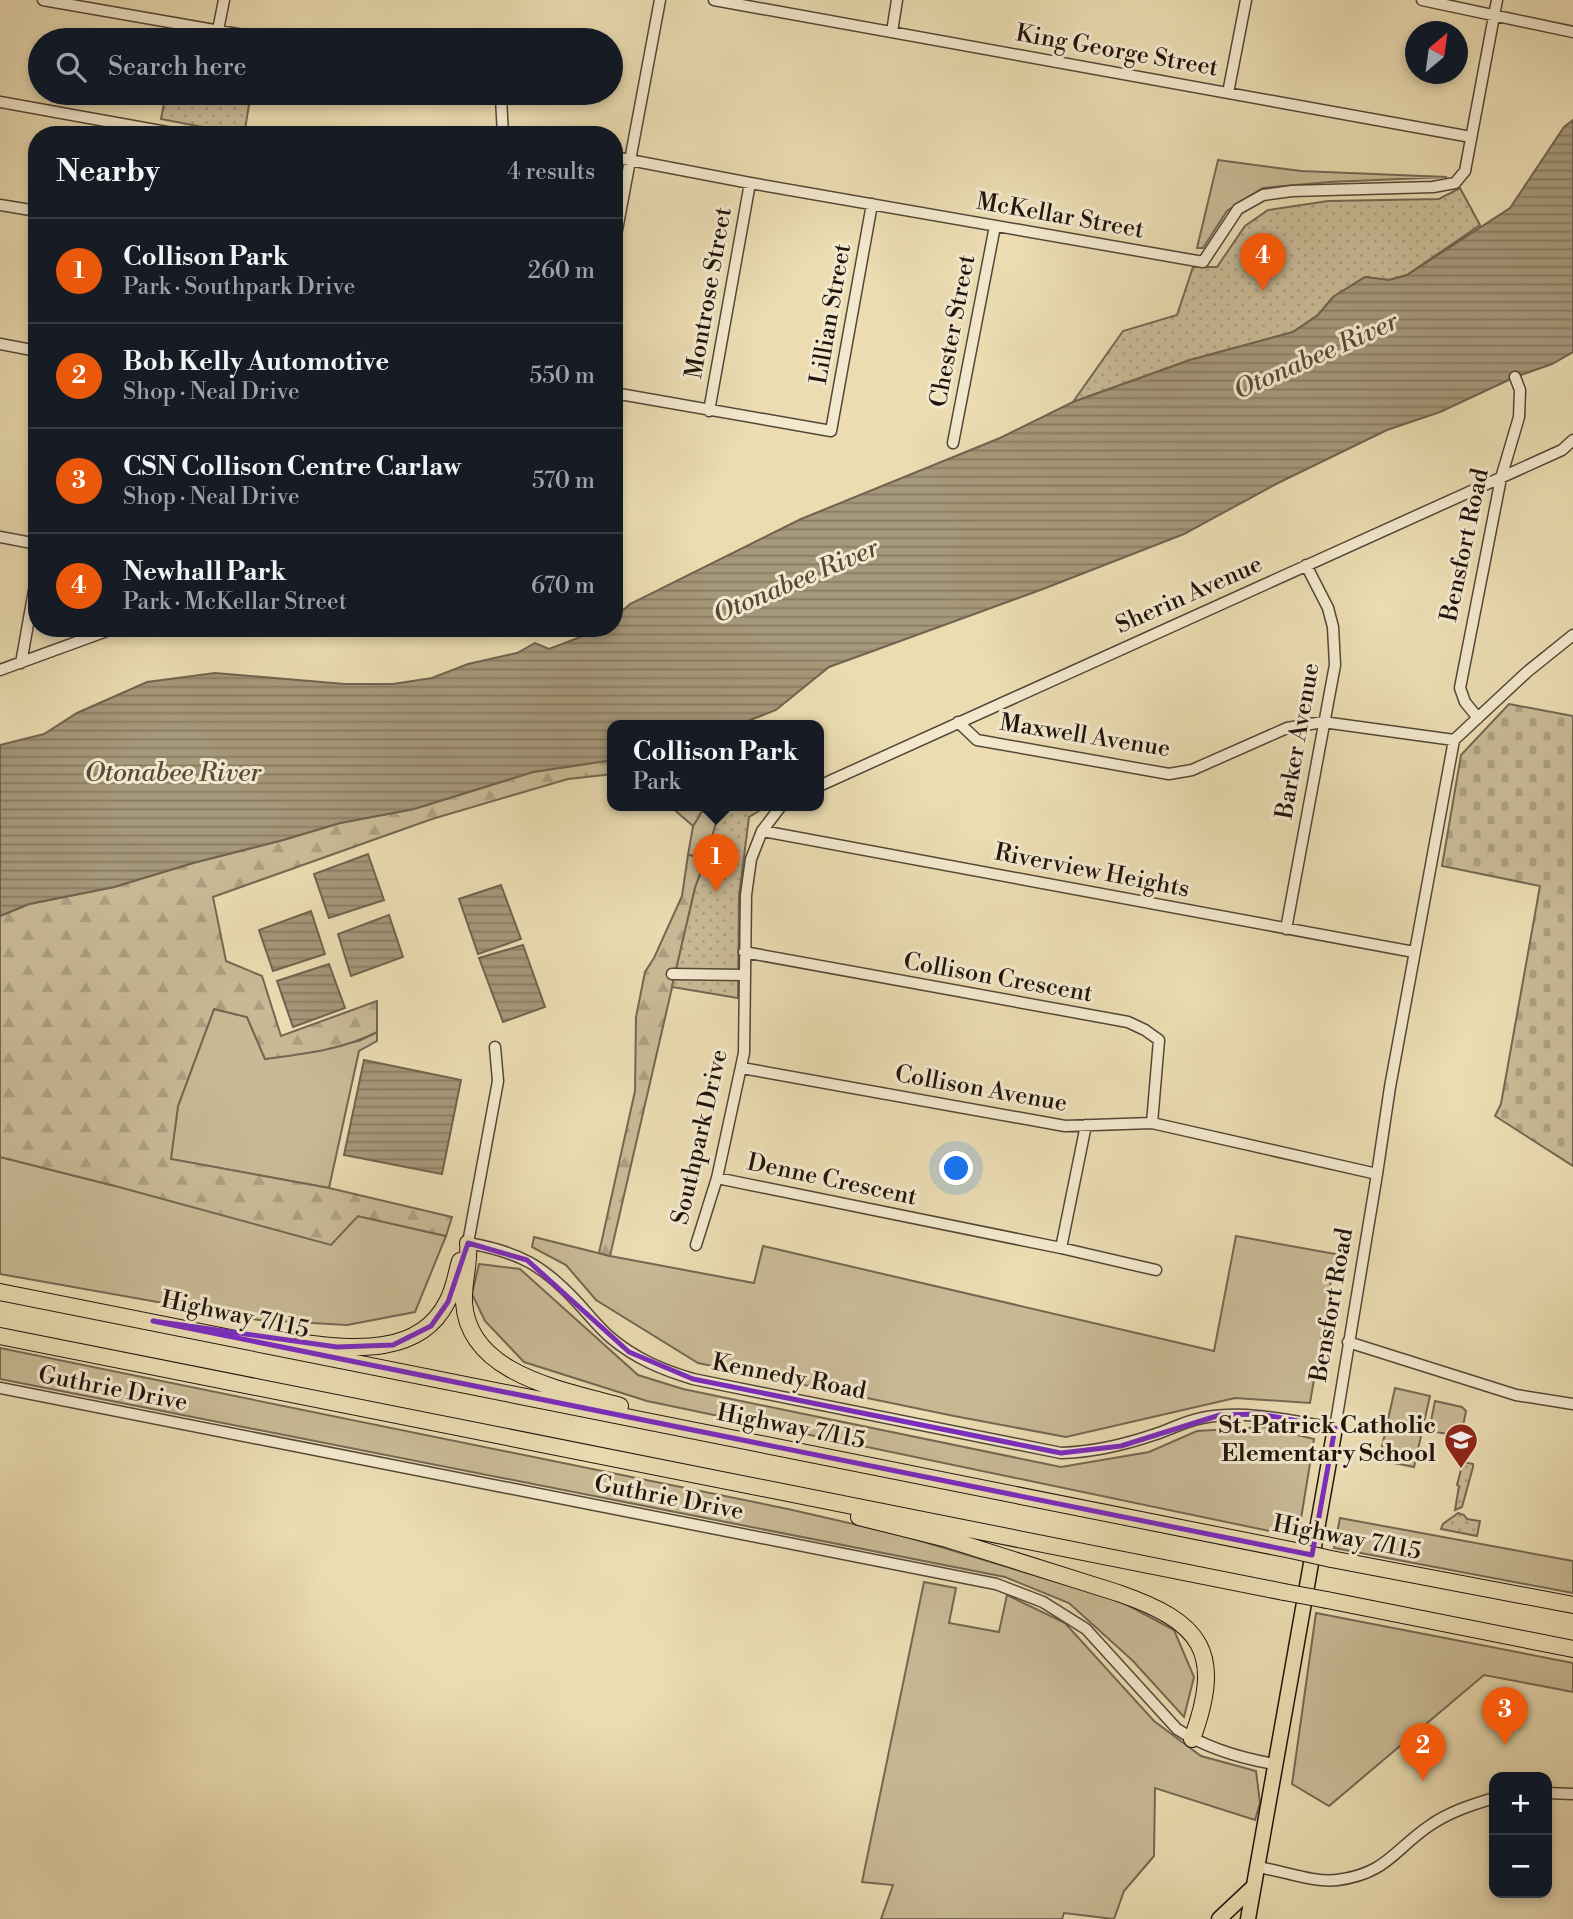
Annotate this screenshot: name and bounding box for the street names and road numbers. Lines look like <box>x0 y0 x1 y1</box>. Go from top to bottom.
street label: King George Street <box>1013 18 1221 84</box>
street label: McKellar Street <box>974 186 1147 246</box>
street label: Montrose Street <box>679 204 739 381</box>
street label: Lillian Street <box>804 241 858 387</box>
street label: Chester Street <box>924 252 983 410</box>
street label: Bensfort Road <box>1434 465 1496 625</box>
street label: Sherin Avenue <box>1111 549 1267 641</box>
street label: Barker Avenue <box>1269 661 1326 822</box>
street label: Maxwell Avenue <box>998 708 1172 764</box>
street label: Riverview Heights <box>992 837 1192 905</box>
street label: Collison Crescent <box>901 947 1095 1010</box>
street label: Southpark Drive <box>665 1047 735 1227</box>
street label: Collison Avenue <box>892 1059 1070 1119</box>
street label: Denne Crescent <box>744 1147 920 1213</box>
street label: Bensfort Road <box>1304 1225 1360 1385</box>
street label: Highway 7/115 <box>158 1285 312 1345</box>
street label: Kennedy Road <box>709 1347 869 1407</box>
street label: Guthrie Drive <box>36 1360 190 1418</box>
street label: Highway 7/115 <box>714 1398 868 1456</box>
street label: Guthrie Drive <box>592 1469 746 1527</box>
street label: Highway 7/115 <box>1270 1509 1424 1567</box>

